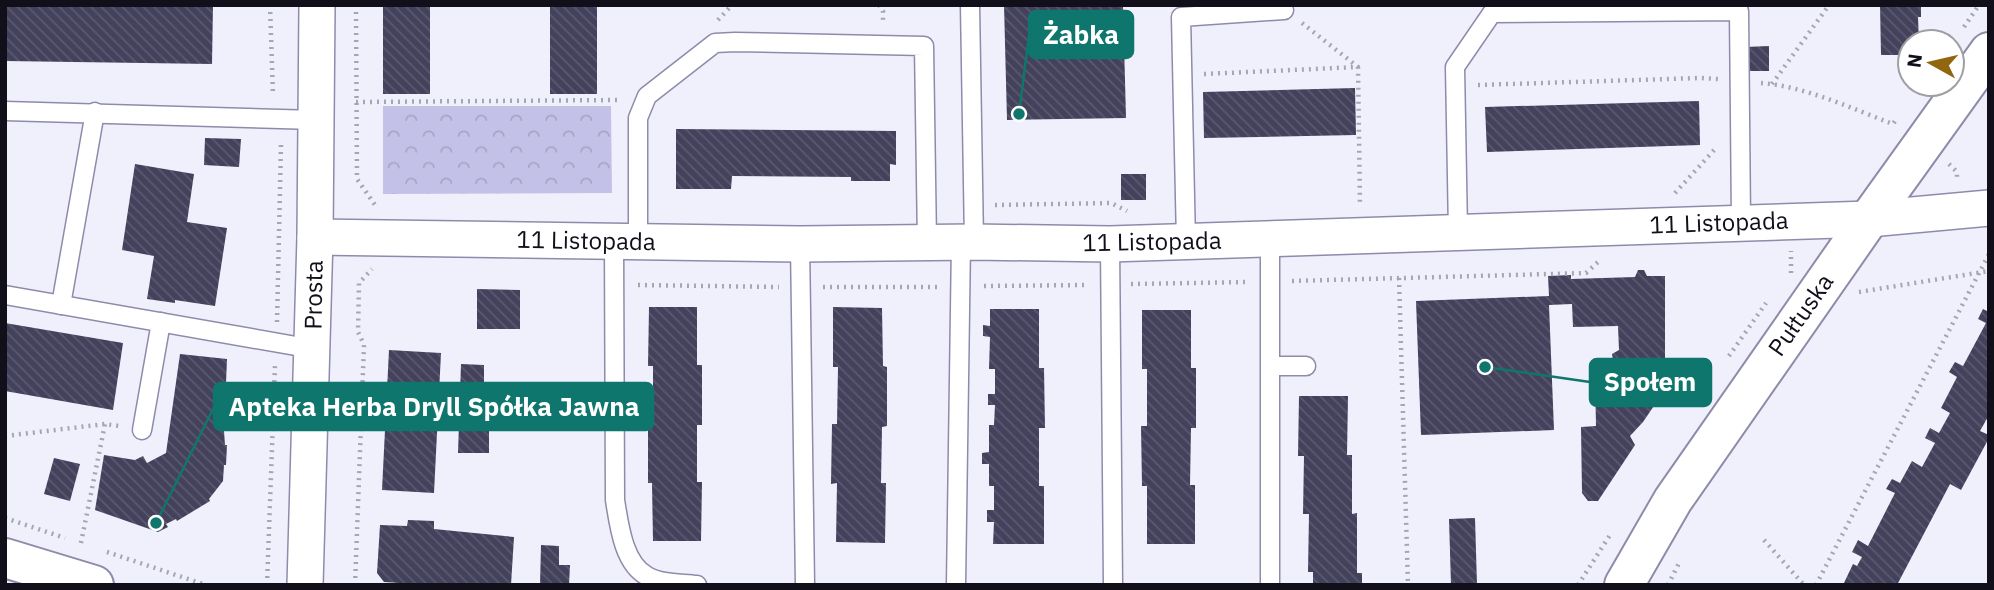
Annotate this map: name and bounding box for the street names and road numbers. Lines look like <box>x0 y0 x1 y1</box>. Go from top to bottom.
street label: 11 Listopada <box>1649 204 1789 240</box>
street label: 11 Listopada <box>516 223 656 257</box>
street label: 11 Listopada <box>1082 224 1222 258</box>
street label: Prosta <box>296 260 330 330</box>
street label: Pułtuska <box>1760 267 1840 362</box>

